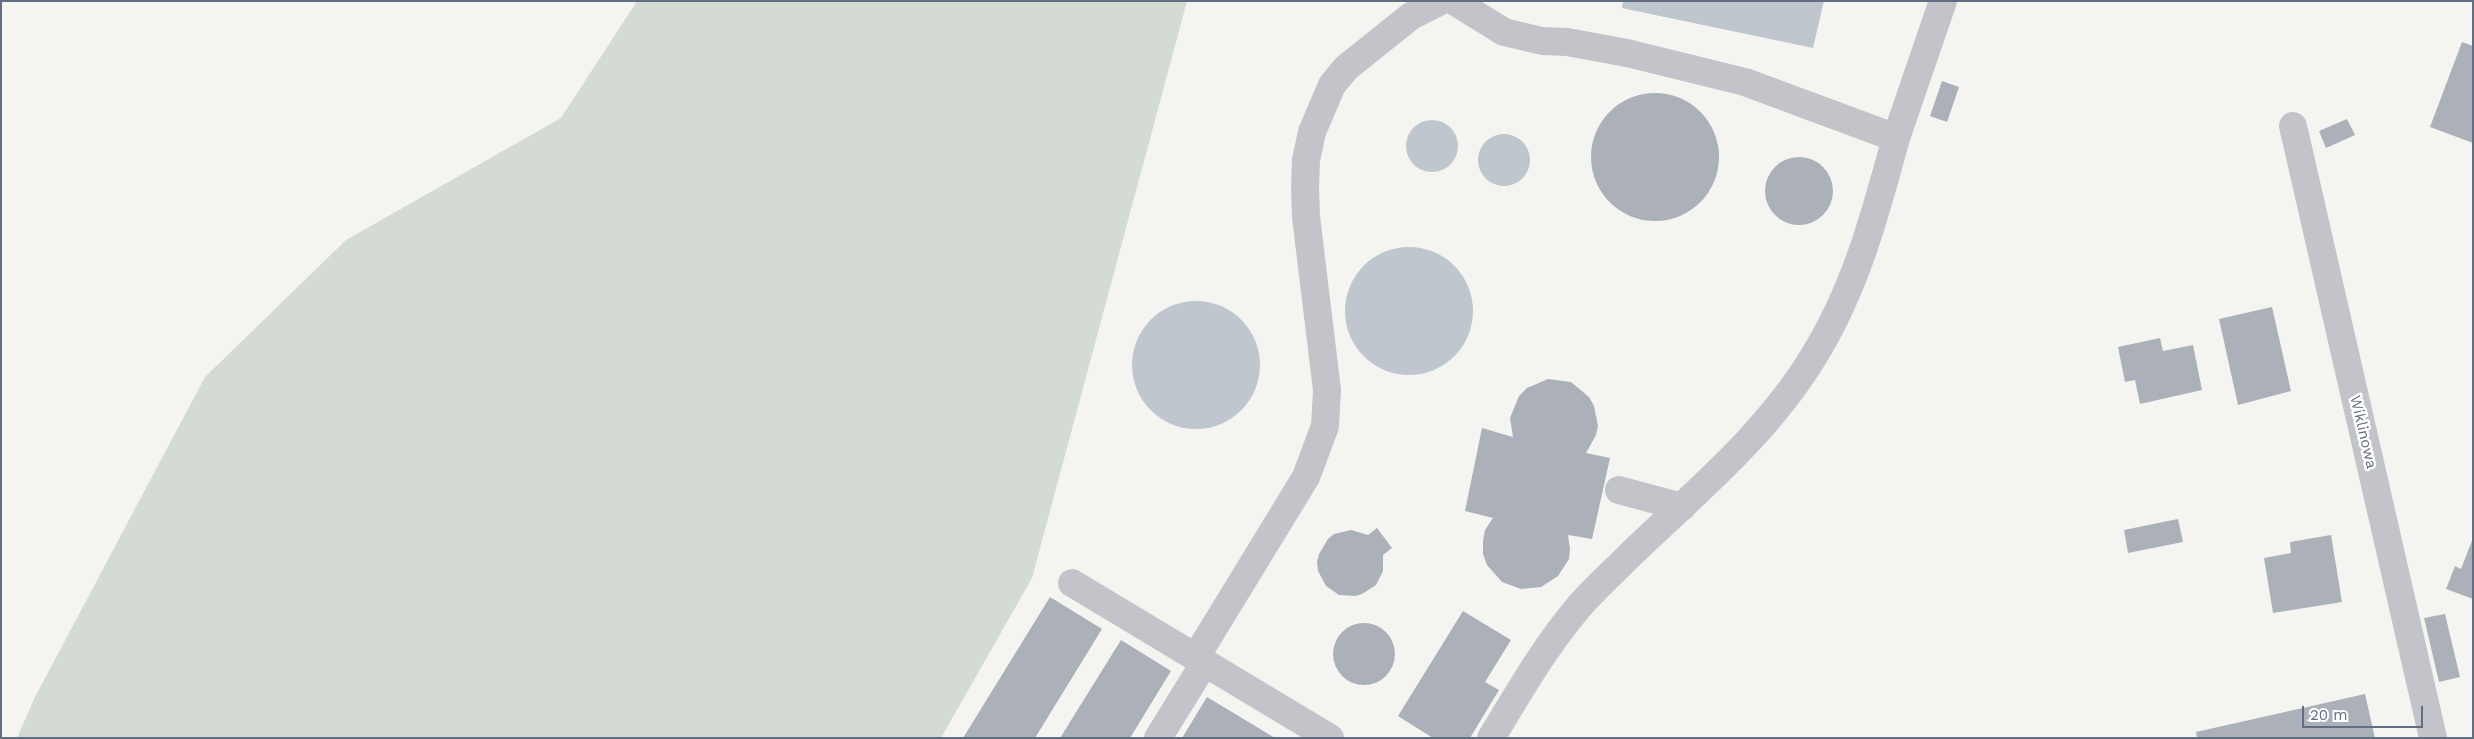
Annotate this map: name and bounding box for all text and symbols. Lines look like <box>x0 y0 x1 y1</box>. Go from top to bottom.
street label: Wiklinowa <box>2346 394 2380 470</box>
scale bar <box>2304 696 2425 728</box>
text: 20 m <box>2310 706 2348 724</box>

